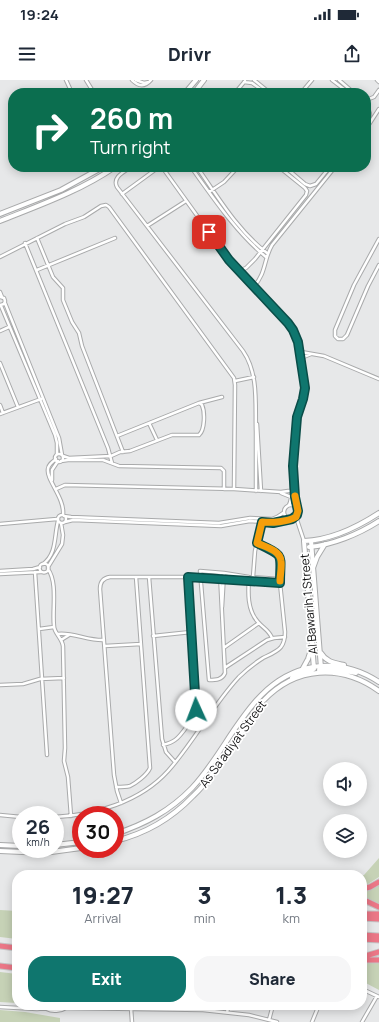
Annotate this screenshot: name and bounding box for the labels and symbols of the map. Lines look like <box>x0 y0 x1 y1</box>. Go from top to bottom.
pin <box>192 215 226 249</box>
street label: Al Bawarih 1 Street <box>296 553 321 655</box>
position arrow <box>175 689 217 731</box>
street label: As Sa'adiyat Street <box>195 696 270 791</box>
speed limit sign: 30 <box>72 806 124 858</box>

